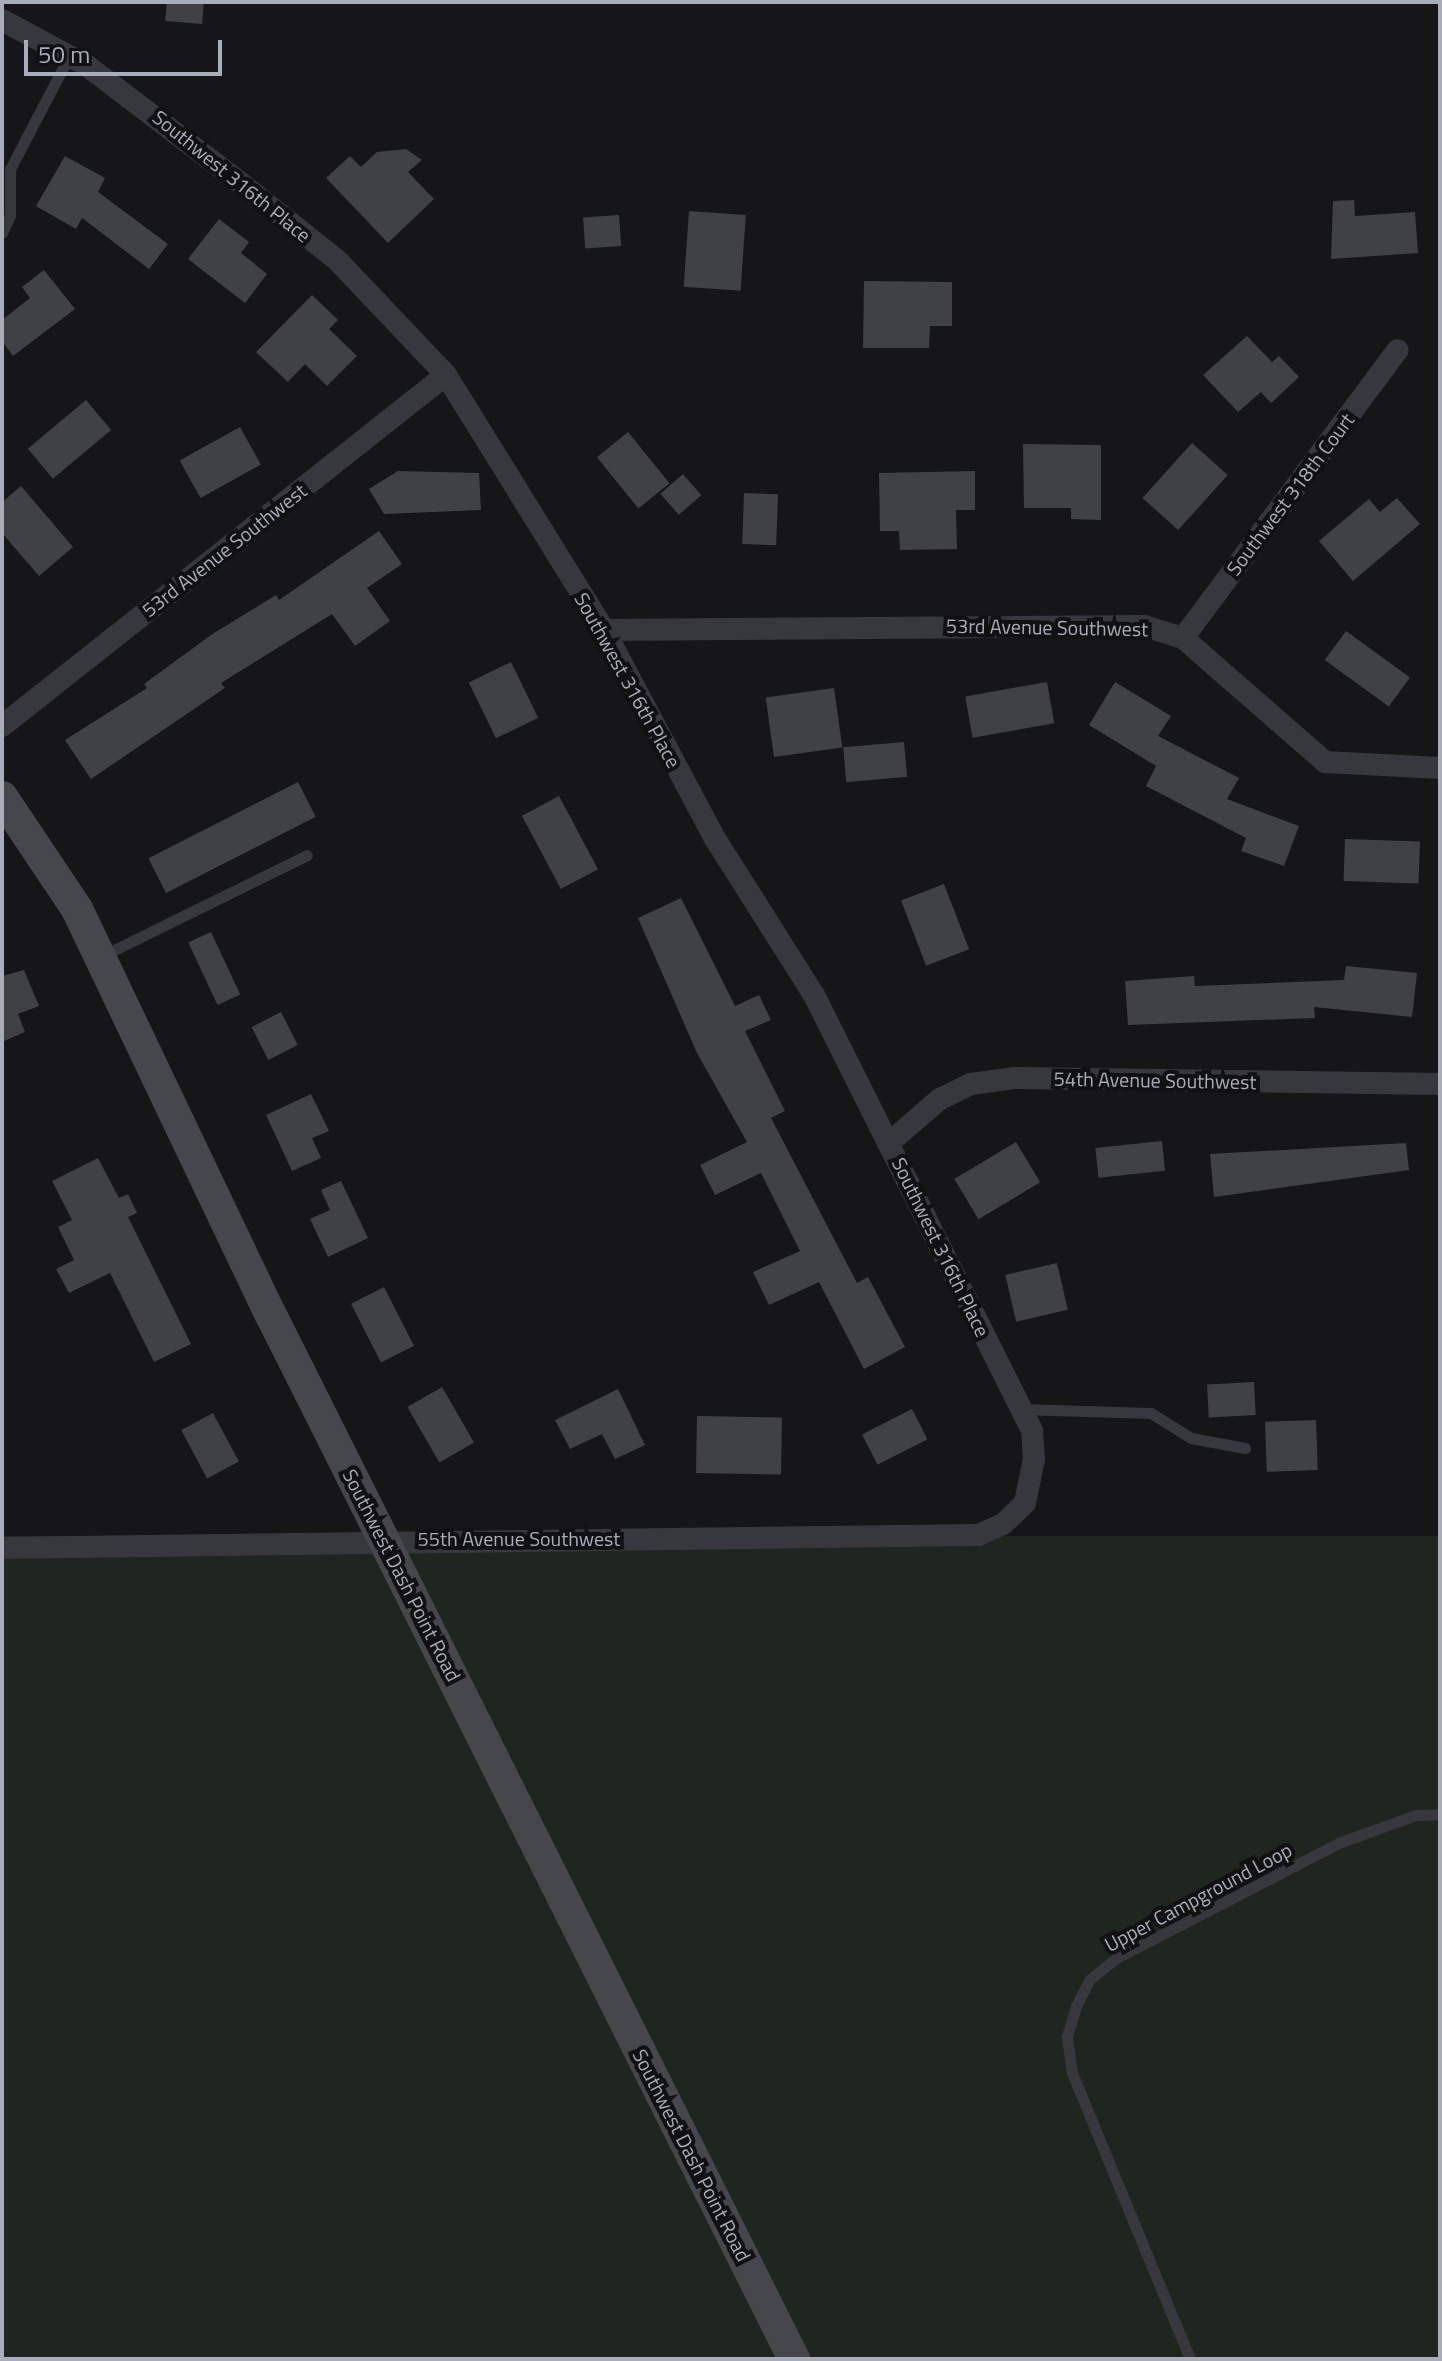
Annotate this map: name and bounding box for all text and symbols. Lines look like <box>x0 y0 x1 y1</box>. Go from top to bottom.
scale bar <box>28 24 226 74</box>
text: 50 m <box>38 36 90 72</box>
street label: Southwest 316th Place <box>148 105 316 247</box>
street label: Southwest 318th Court <box>1221 408 1359 580</box>
street label: 53rd Avenue Southwest <box>137 478 311 622</box>
street label: Southwest 316th Place <box>570 588 686 772</box>
street label: 53rd Avenue Southwest <box>946 613 1148 641</box>
street label: 54th Avenue Southwest <box>1053 1066 1257 1094</box>
street label: Southwest 316th Place <box>887 1153 995 1341</box>
street label: Southwest Dash Point Road <box>338 1465 466 1685</box>
street label: 55th Avenue Southwest <box>418 1526 620 1550</box>
street label: Upper Campground Loop <box>1100 1837 1296 1957</box>
street label: Southwest Dash Point Road <box>628 2045 756 2265</box>

